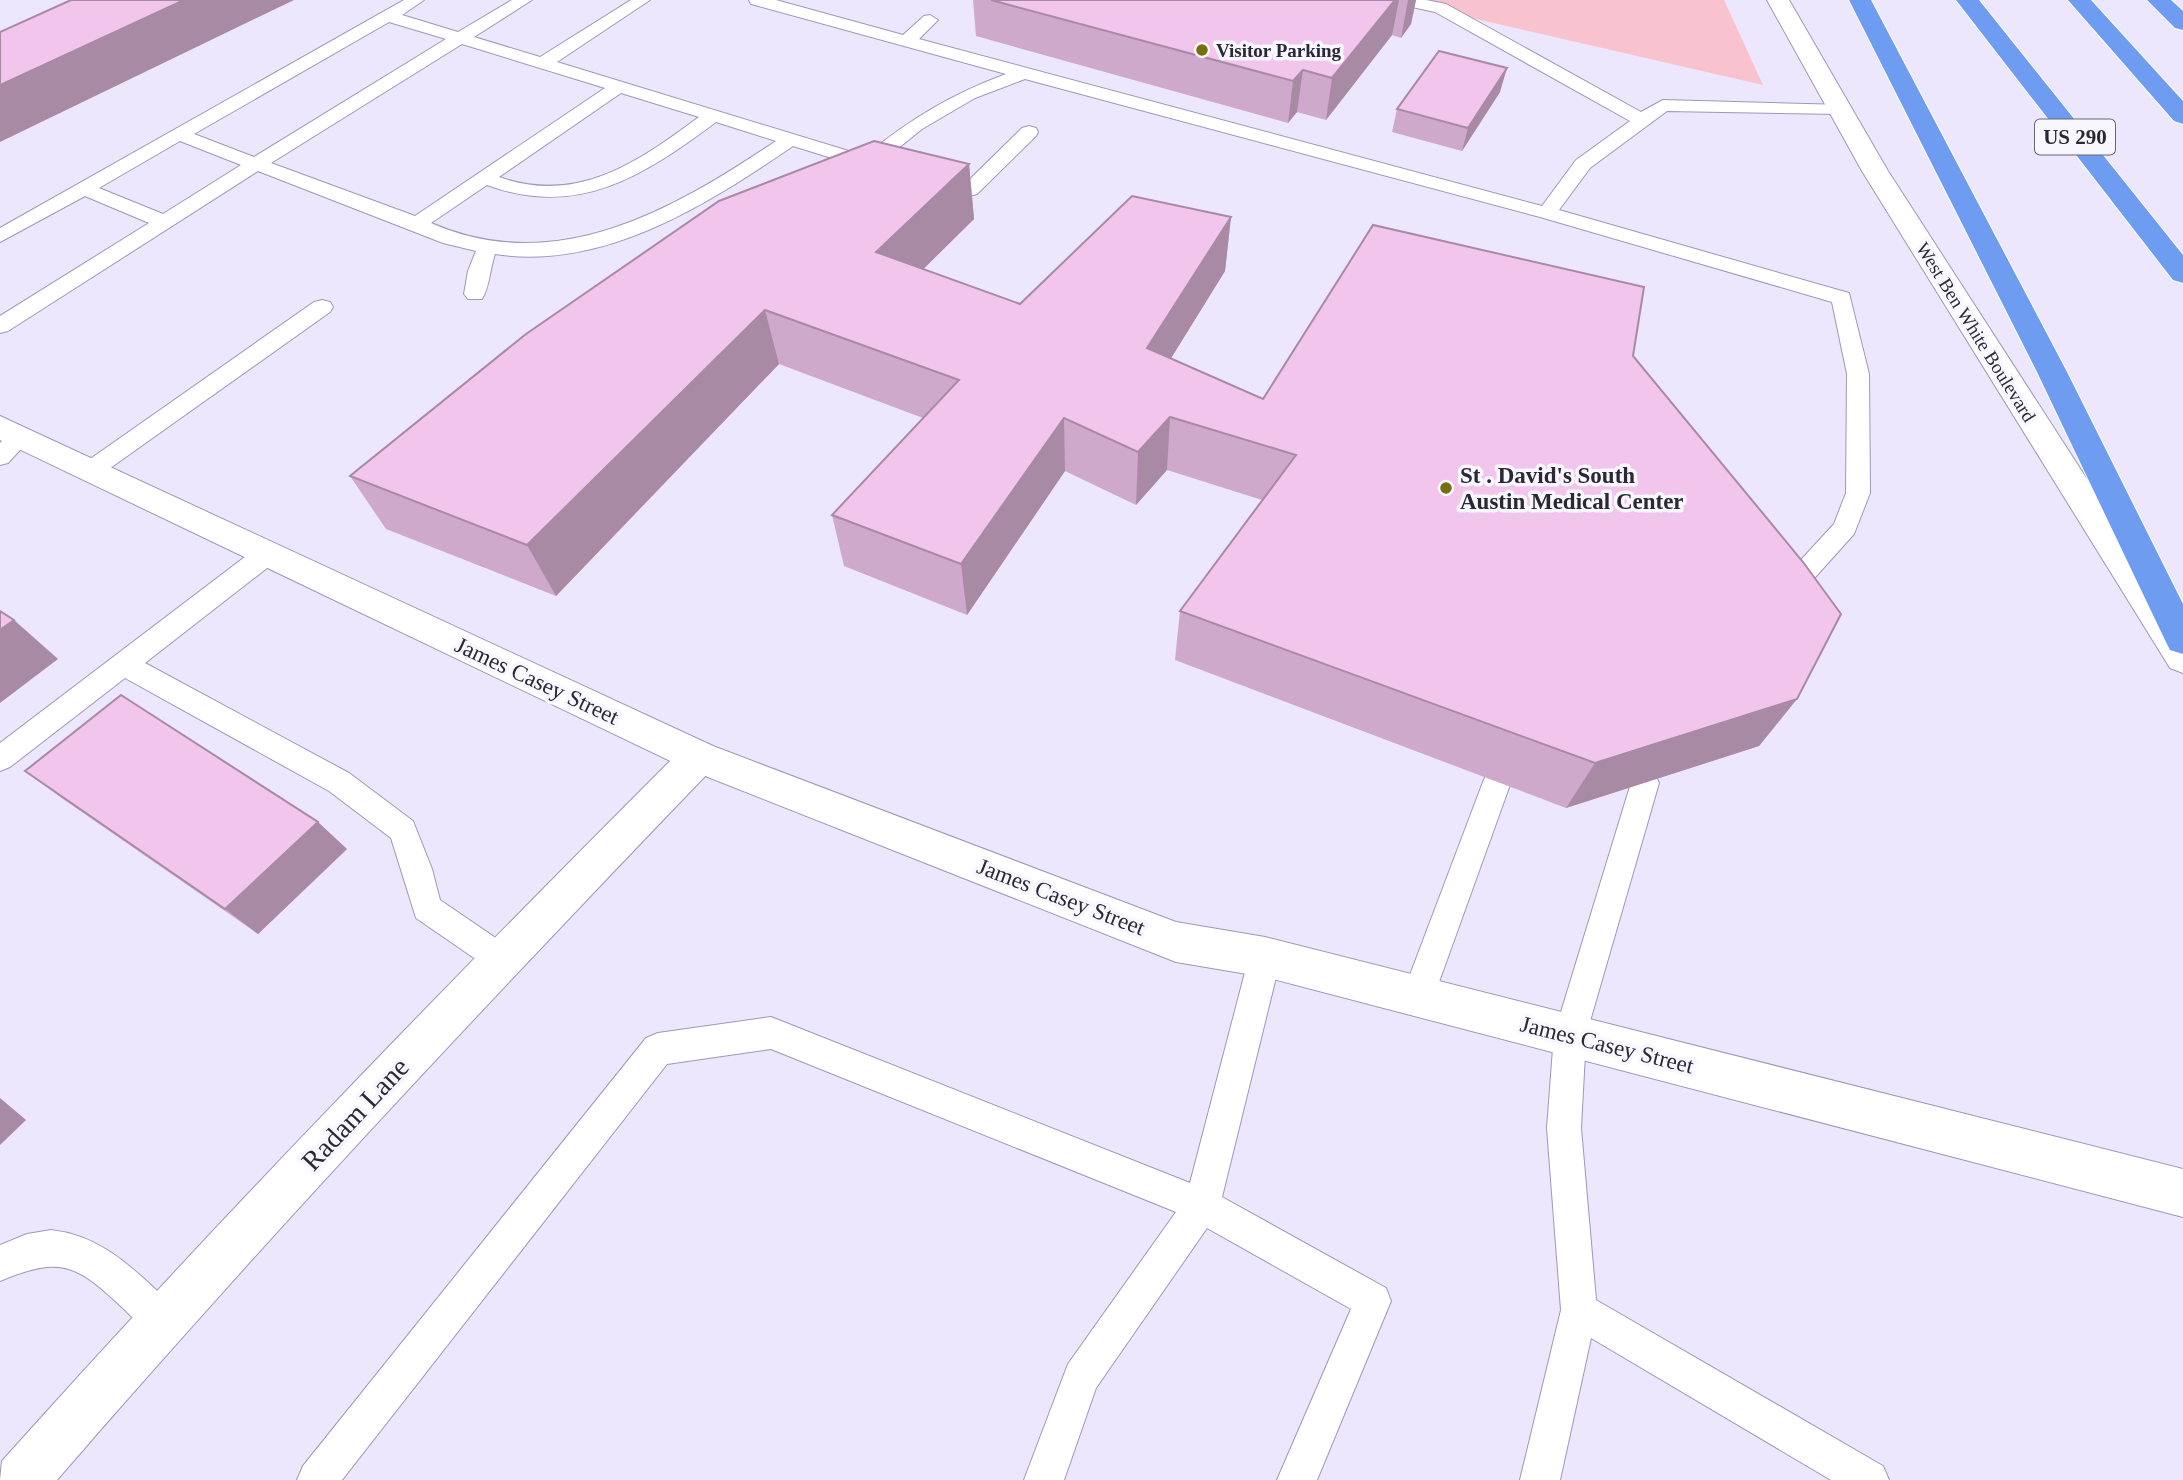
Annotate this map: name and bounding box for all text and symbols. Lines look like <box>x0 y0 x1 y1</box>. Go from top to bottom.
place label: Visitor Parking <box>1216 40 1342 61</box>
marker: Visitor Parking <box>1194 42 1210 58</box>
road number: US 290 <box>2035 120 2115 154</box>
street label: West Ben White Boulevard <box>1912 238 2040 426</box>
place label: St . David's South Austin Medical Center <box>1460 463 1684 514</box>
marker: St . David's South Austin Medical Center <box>1438 480 1454 496</box>
street label: James Casey Street <box>451 632 623 730</box>
street label: James Casey Street <box>974 854 1149 941</box>
street label: James Casey Street <box>1518 1011 1697 1079</box>
street label: Radam Lane <box>295 1051 415 1177</box>

